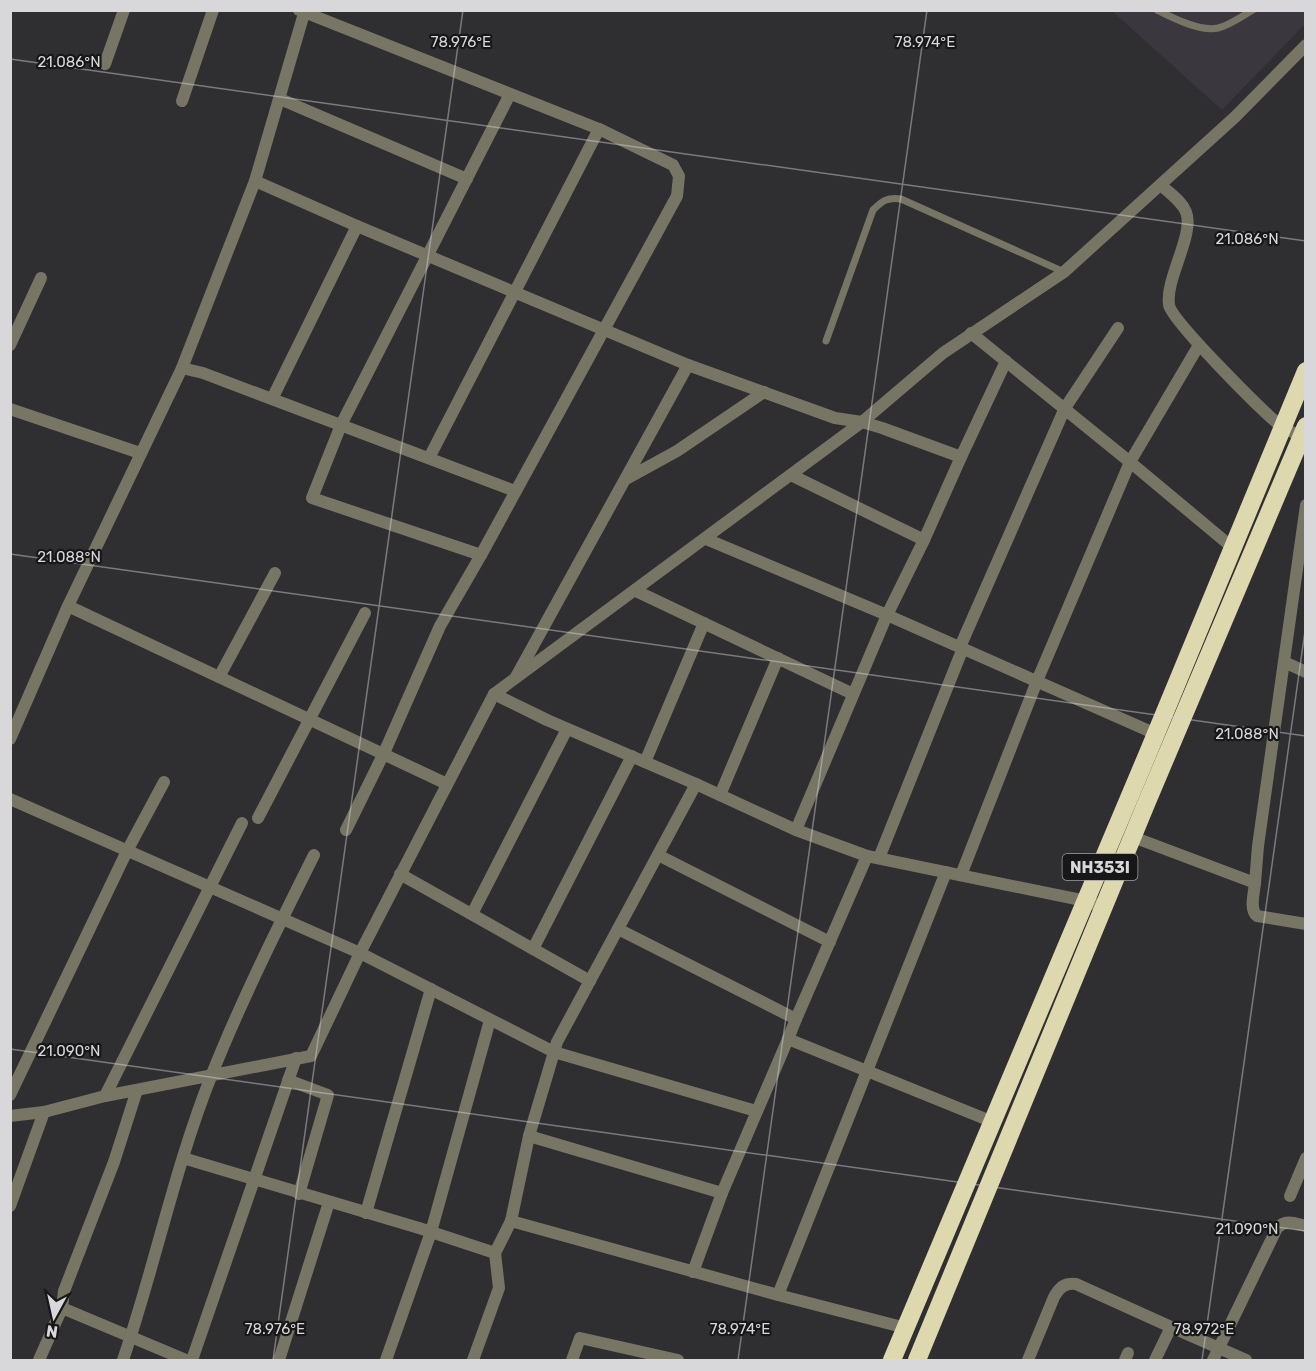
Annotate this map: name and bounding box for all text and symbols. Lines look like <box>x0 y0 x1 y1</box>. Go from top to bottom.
text: 78.976°E <box>431 33 491 51</box>
text: 78.974°E <box>895 33 955 51</box>
text: 21.086°N <box>37 53 101 71</box>
text: 21.086°N <box>1215 230 1279 248</box>
text: 21.088°N <box>37 548 101 566</box>
text: 21.088°N <box>1215 725 1279 743</box>
road number: NH353I <box>1062 854 1138 880</box>
text: 21.090°N <box>38 1042 100 1060</box>
text: 21.090°N <box>1216 1220 1278 1238</box>
north arrow <box>24 1287 84 1347</box>
text: 78.976°E <box>245 1320 305 1338</box>
text: 78.974°E <box>710 1320 770 1338</box>
text: 78.972°E <box>1174 1320 1234 1338</box>
text: N <box>45 1321 59 1342</box>

